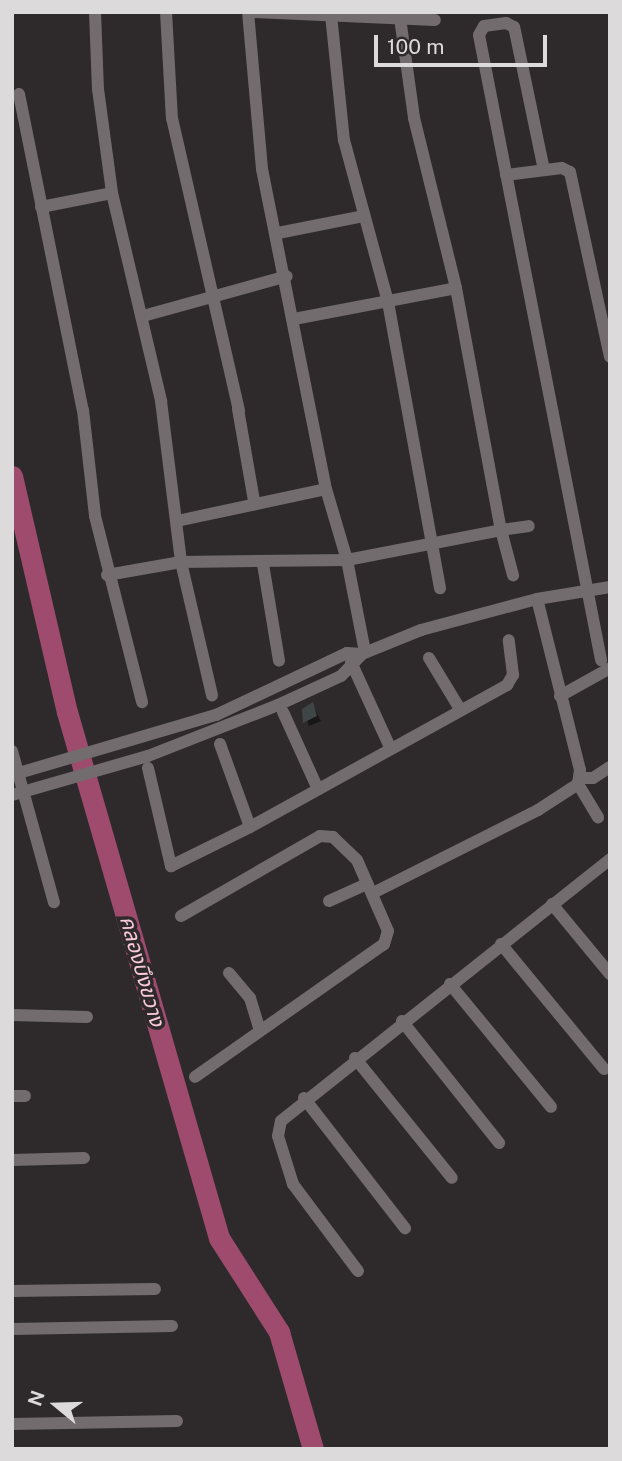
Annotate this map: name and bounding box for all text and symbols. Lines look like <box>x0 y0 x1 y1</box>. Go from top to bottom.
scale bar <box>377 21 550 65</box>
text: 100 m <box>387 34 444 59</box>
water label: คลองบึงขวาง <box>114 913 170 1029</box>
north arrow <box>21 1370 91 1440</box>
text: N <box>23 1388 49 1409</box>

